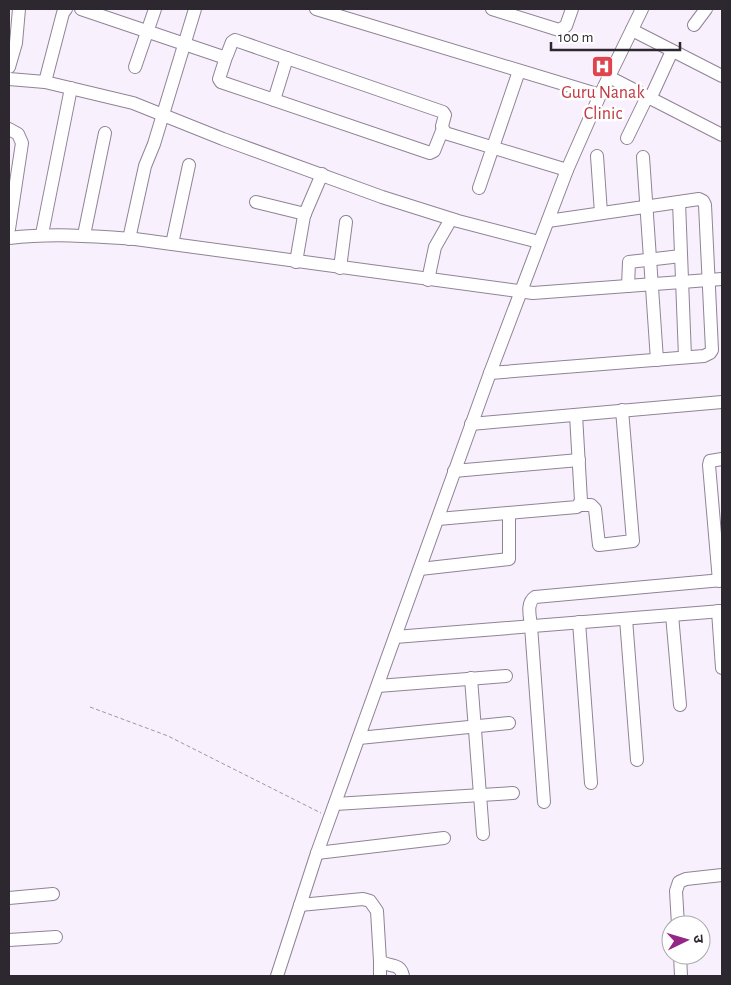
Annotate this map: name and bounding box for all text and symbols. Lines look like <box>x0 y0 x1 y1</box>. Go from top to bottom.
scale bar <box>551 20 680 52</box>
text: 100 m <box>558 30 593 45</box>
hospital icon: Guru Nanak Clinic <box>591 55 615 79</box>
place label: Guru Nanak Clinic <box>561 84 645 123</box>
north arrow <box>661 915 711 965</box>
text: उ <box>691 934 705 944</box>

